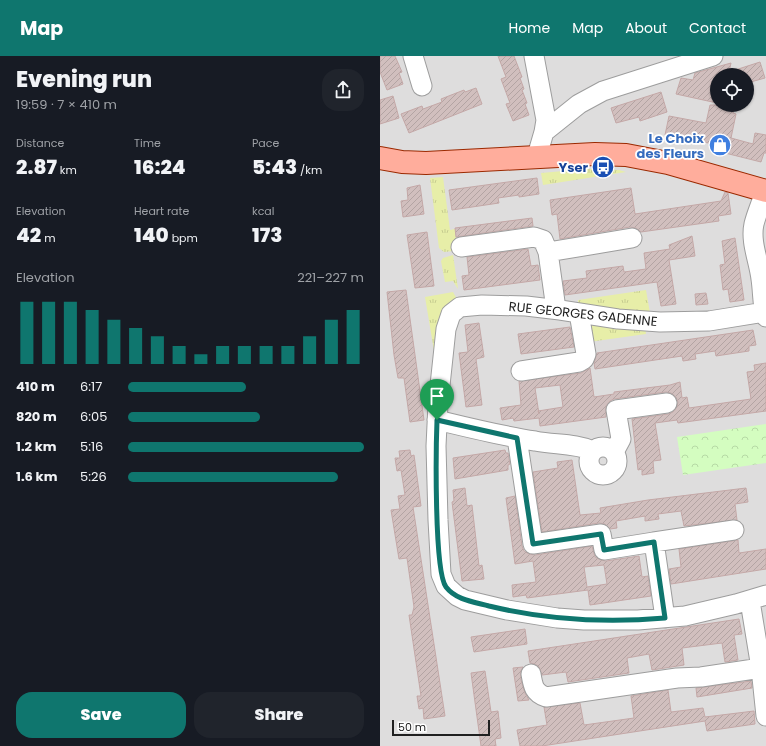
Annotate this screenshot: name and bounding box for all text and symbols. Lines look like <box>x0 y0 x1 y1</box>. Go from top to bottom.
text: Map <box>20 15 63 42</box>
text: Home <box>508 18 550 38</box>
text: Map <box>572 18 603 38</box>
text: About <box>625 18 667 38</box>
text: Contact <box>689 18 746 38</box>
text: Evening run <box>16 64 152 95</box>
map controls <box>710 68 754 112</box>
button: locate <box>710 68 754 112</box>
button: share <box>322 69 364 111</box>
text: 19:59 · 7 × 410 m <box>16 95 117 114</box>
place label: Le Choix des Fleurs <box>637 129 704 163</box>
shop icon: Le Choix des Fleurs <box>707 132 733 158</box>
text: Distance <box>16 135 64 151</box>
text: Time <box>134 135 161 151</box>
text: Pace <box>252 135 279 151</box>
text: 2.87 <box>16 153 57 181</box>
text: 16:24 <box>134 153 186 181</box>
text: 5:43 <box>252 153 297 181</box>
bus stop icon: Yser <box>590 154 616 180</box>
place label: Yser <box>558 158 588 177</box>
text: km <box>57 162 77 178</box>
text: /km <box>297 162 322 178</box>
text: Elevation <box>16 203 66 219</box>
text: Heart rate <box>134 203 189 219</box>
text: kcal <box>252 203 274 219</box>
text: 42 <box>16 221 41 249</box>
text: 140 <box>134 221 169 249</box>
text: 173 <box>252 221 282 249</box>
text: m <box>41 230 55 246</box>
text: bpm <box>169 230 198 246</box>
text: Elevation <box>16 268 75 287</box>
text: 221–227 m <box>297 268 364 287</box>
street label: RUE GEORGES GADENNE <box>508 297 658 331</box>
text: 410 m <box>16 377 55 396</box>
text: 6:17 <box>80 377 102 396</box>
pin <box>420 379 454 420</box>
icon: arrive <box>426 385 448 407</box>
text: 820 m <box>16 407 57 426</box>
text: 6:05 <box>80 407 107 426</box>
text: 1.2 km <box>16 437 57 456</box>
text: 5:16 <box>80 437 103 456</box>
text: 1.6 km <box>16 467 57 486</box>
text: 5:26 <box>80 467 107 486</box>
button: Save <box>16 692 186 738</box>
button: Share <box>194 692 364 738</box>
scale bar <box>392 718 490 737</box>
text: 50 m <box>398 719 426 735</box>

